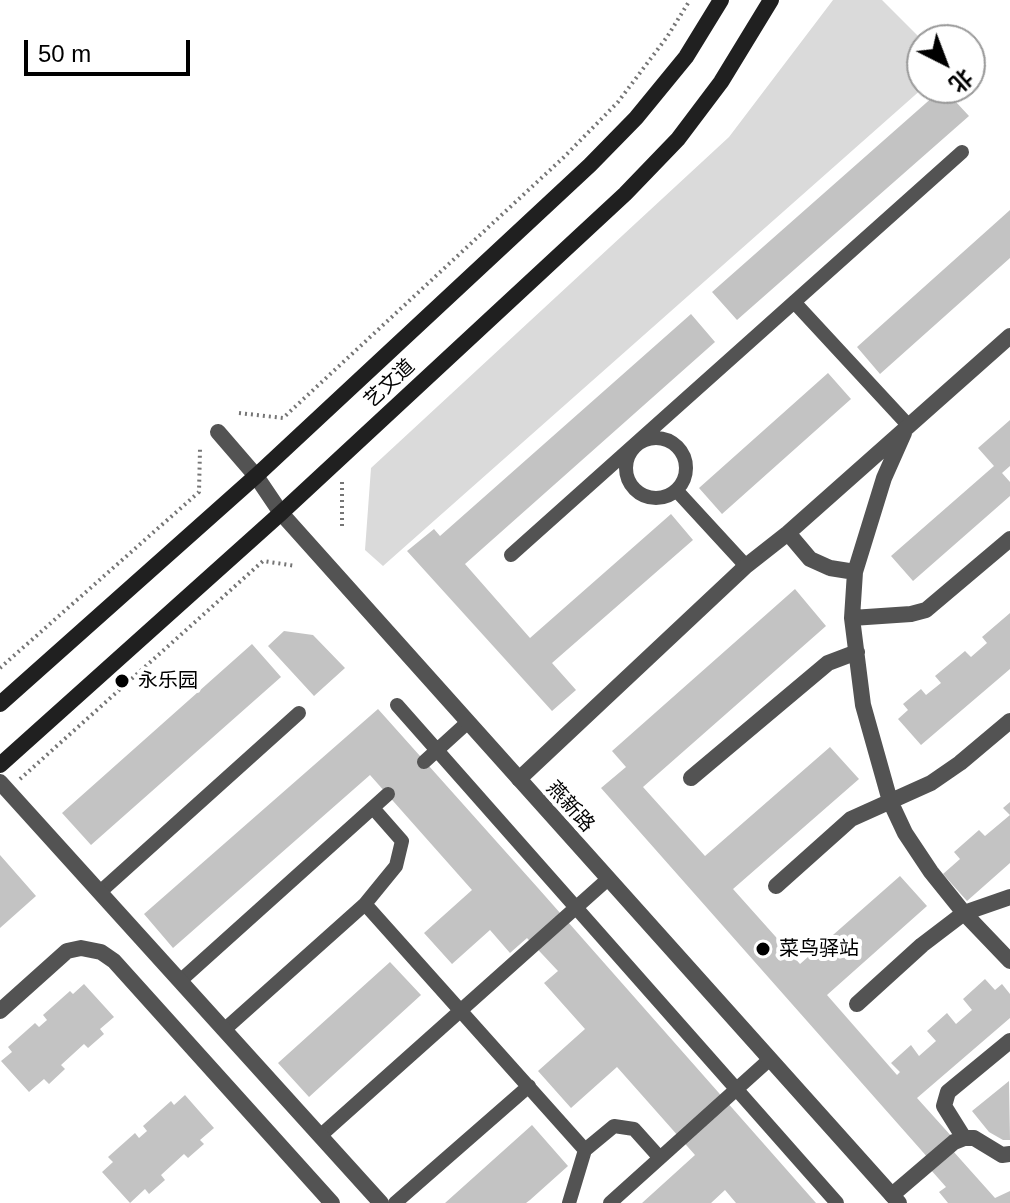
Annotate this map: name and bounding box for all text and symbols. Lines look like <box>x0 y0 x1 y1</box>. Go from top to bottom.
scale bar <box>28 24 194 74</box>
north arrow <box>906 24 986 104</box>
text: 50 m <box>38 40 91 67</box>
text: 北 <box>945 64 978 97</box>
street label: 艺文道 <box>360 355 420 413</box>
place label: 永乐园 <box>138 669 198 693</box>
marker: 永乐园 <box>113 672 131 690</box>
street label: 燕新路 <box>541 777 599 837</box>
place label: 菜鸟驿站 <box>779 937 859 961</box>
marker: 菜鸟驿站 <box>754 940 772 958</box>

